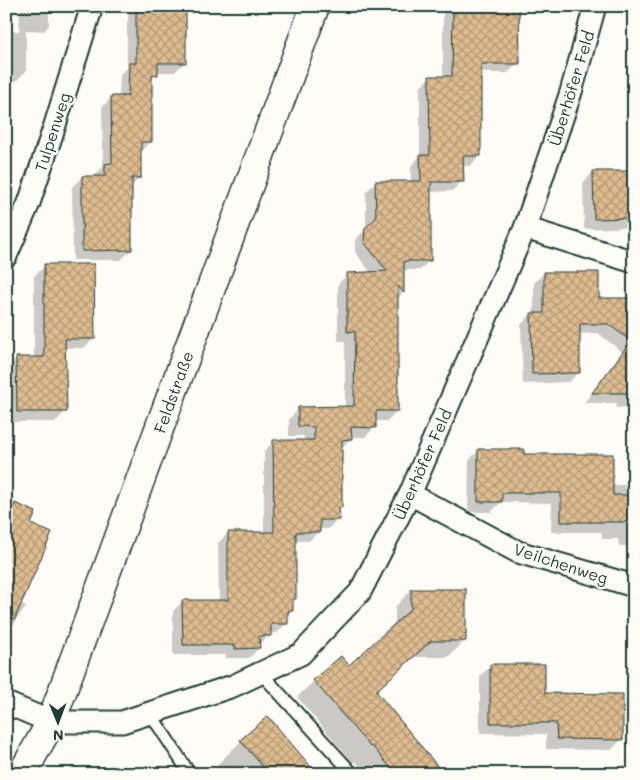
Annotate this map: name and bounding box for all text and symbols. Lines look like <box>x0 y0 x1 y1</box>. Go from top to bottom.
street label: Überhöfer Feld <box>543 28 599 148</box>
street label: Tulpenweg <box>29 90 75 174</box>
street label: Feldstraße <box>148 348 198 436</box>
street label: Überhöfer Feld <box>388 405 456 523</box>
street label: Veilchenweg <box>511 538 611 588</box>
north arrow <box>32 698 82 748</box>
text: N <box>53 726 64 745</box>

